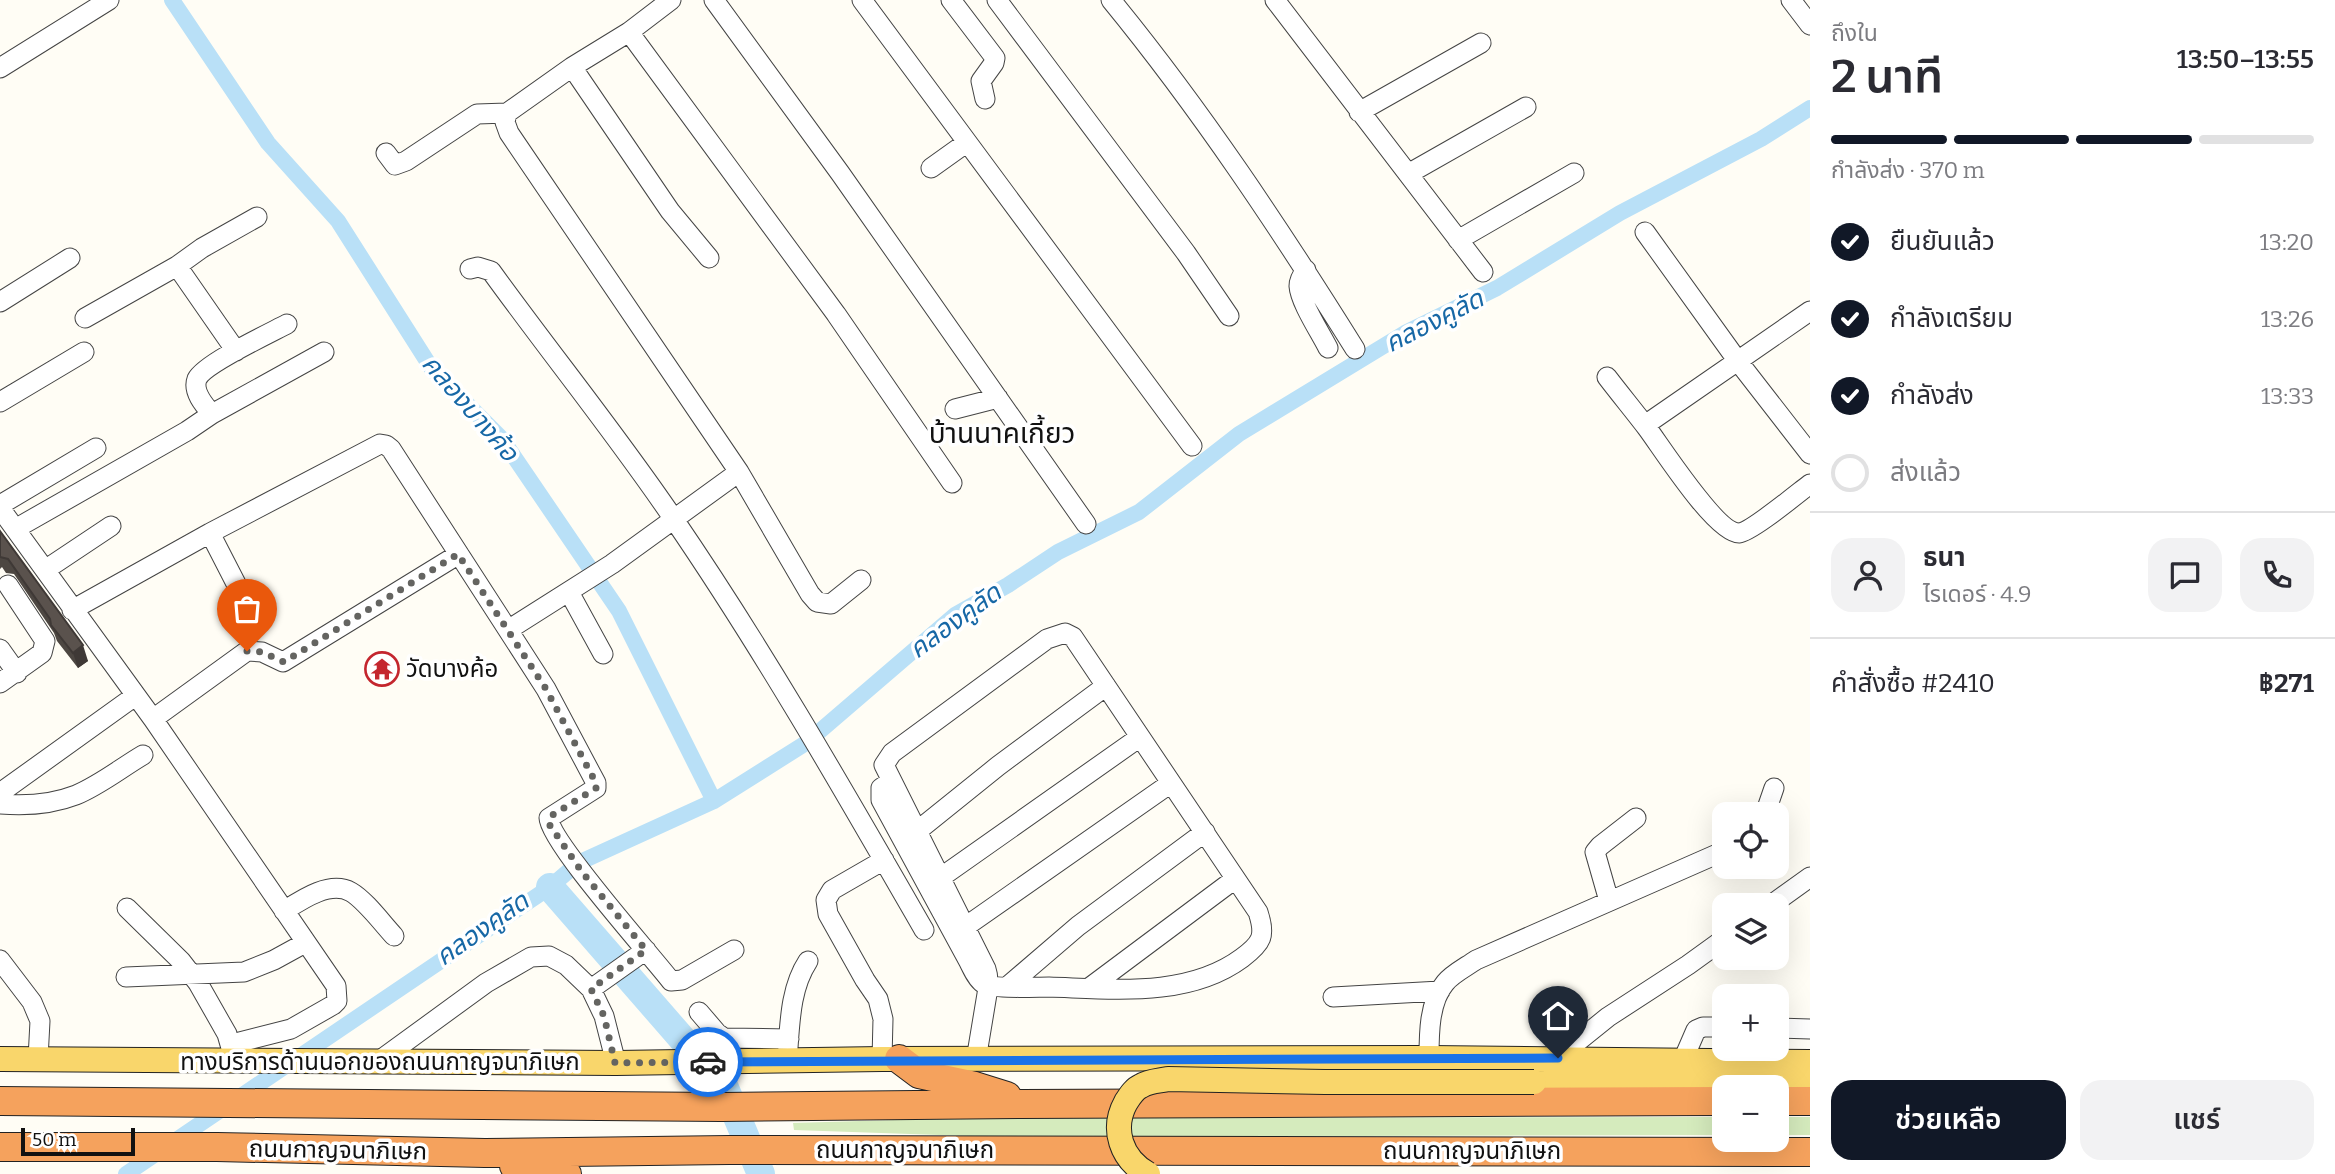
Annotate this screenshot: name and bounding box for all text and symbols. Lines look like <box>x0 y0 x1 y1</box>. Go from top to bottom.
text: ถึงใน <box>1831 19 1878 47</box>
text: 13:50–13:55 <box>2177 44 2314 75</box>
text: 2 นาที <box>1831 49 1943 104</box>
text: กำลังส่ง · 370 m <box>1831 156 1985 184</box>
icon: check <box>1831 223 1869 261</box>
text: ยืนยันแล้ว <box>1890 226 1995 257</box>
text: 13:20 <box>2259 228 2314 256</box>
water label: คลองคูลัด <box>1380 283 1489 359</box>
icon: check <box>1831 300 1869 338</box>
text: กำลังเตรียม <box>1890 303 2013 334</box>
text: 13:26 <box>2261 305 2314 333</box>
water label: คลองบางค้อ <box>415 348 525 468</box>
icon: check <box>1831 377 1869 415</box>
text: กำลังส่ง <box>1890 380 1974 411</box>
text: 13:33 <box>2261 382 2314 410</box>
district label: บ้านนาคเกี้ยว <box>929 414 1075 450</box>
text: ส่งแล้ว <box>1890 457 1961 488</box>
button: person <box>1831 538 1905 612</box>
button: chat <box>2148 538 2222 612</box>
button: phone <box>2240 538 2314 612</box>
text: ธนา <box>1923 542 1966 573</box>
water label: คลองคูลัด <box>903 577 1008 665</box>
pin <box>217 579 277 651</box>
text: ไรเดอร์ · 4.9 <box>1923 580 2032 608</box>
icon: bag <box>228 590 266 628</box>
temple icon: วัดบางค้อ <box>363 650 401 688</box>
place label: วัดบางค้อ <box>406 655 498 683</box>
text: คำสั่งซื้อ #2410 <box>1831 668 1995 699</box>
text: ฿271 <box>2259 668 2314 699</box>
map controls <box>1712 802 1789 1152</box>
button: locate <box>1712 802 1789 879</box>
water label: คลองคูลัด <box>429 885 535 972</box>
button: layers <box>1712 893 1789 970</box>
button: + <box>1712 984 1789 1061</box>
pin <box>1528 986 1588 1058</box>
icon: home <box>1539 997 1577 1035</box>
courier <box>673 1027 743 1097</box>
icon: car <box>689 1043 727 1081</box>
street label: ทางบริการด้านนอกของถนนกาญจนาภิเษก <box>180 1048 580 1076</box>
button: − <box>1712 1075 1789 1152</box>
button: ช่วยเหลือ <box>1831 1080 2066 1160</box>
button: แชร์ <box>2080 1080 2314 1160</box>
scale bar <box>21 1125 135 1157</box>
text: 50 m <box>32 1128 76 1151</box>
street label: ถนนกาญจนาภิเษก <box>249 1134 427 1166</box>
street label: ถนนกาญจนาภิเษก <box>816 1136 994 1164</box>
street label: ถนนกาญจนาภิเษก <box>1383 1137 1561 1165</box>

